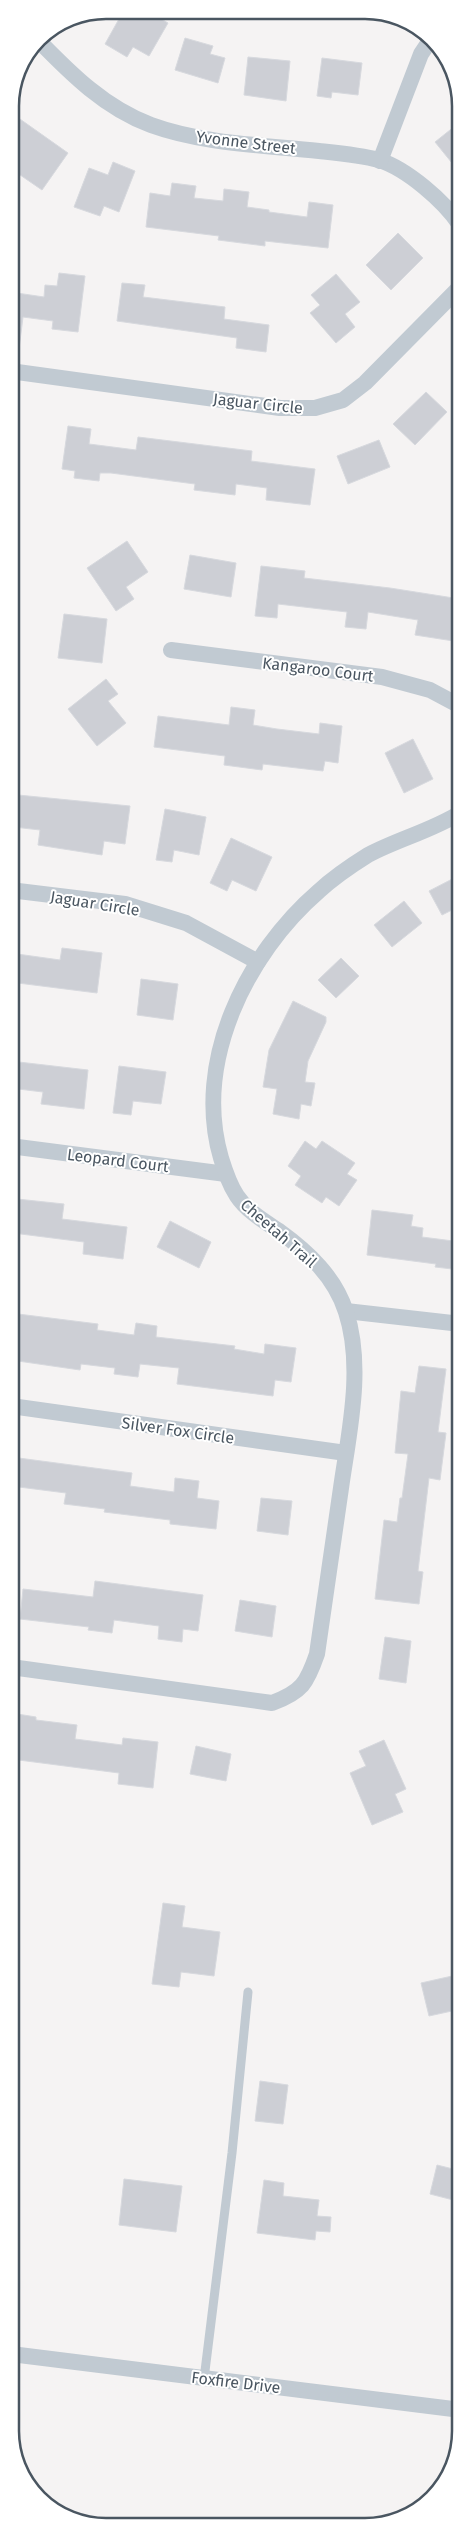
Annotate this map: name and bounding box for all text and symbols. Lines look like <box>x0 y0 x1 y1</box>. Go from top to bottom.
street label: Yvonne Street <box>195 127 297 158</box>
street label: Jaguar Circle <box>212 389 304 418</box>
street label: Kangaroo Court <box>261 653 375 686</box>
street label: Jaguar Circle <box>49 887 141 920</box>
street label: Leopard Court <box>66 1145 170 1176</box>
street label: Cheetah Trail <box>237 1195 321 1272</box>
street label: Silver Fox Circle <box>120 1413 235 1448</box>
street label: Foxfire Drive <box>190 2368 282 2397</box>

